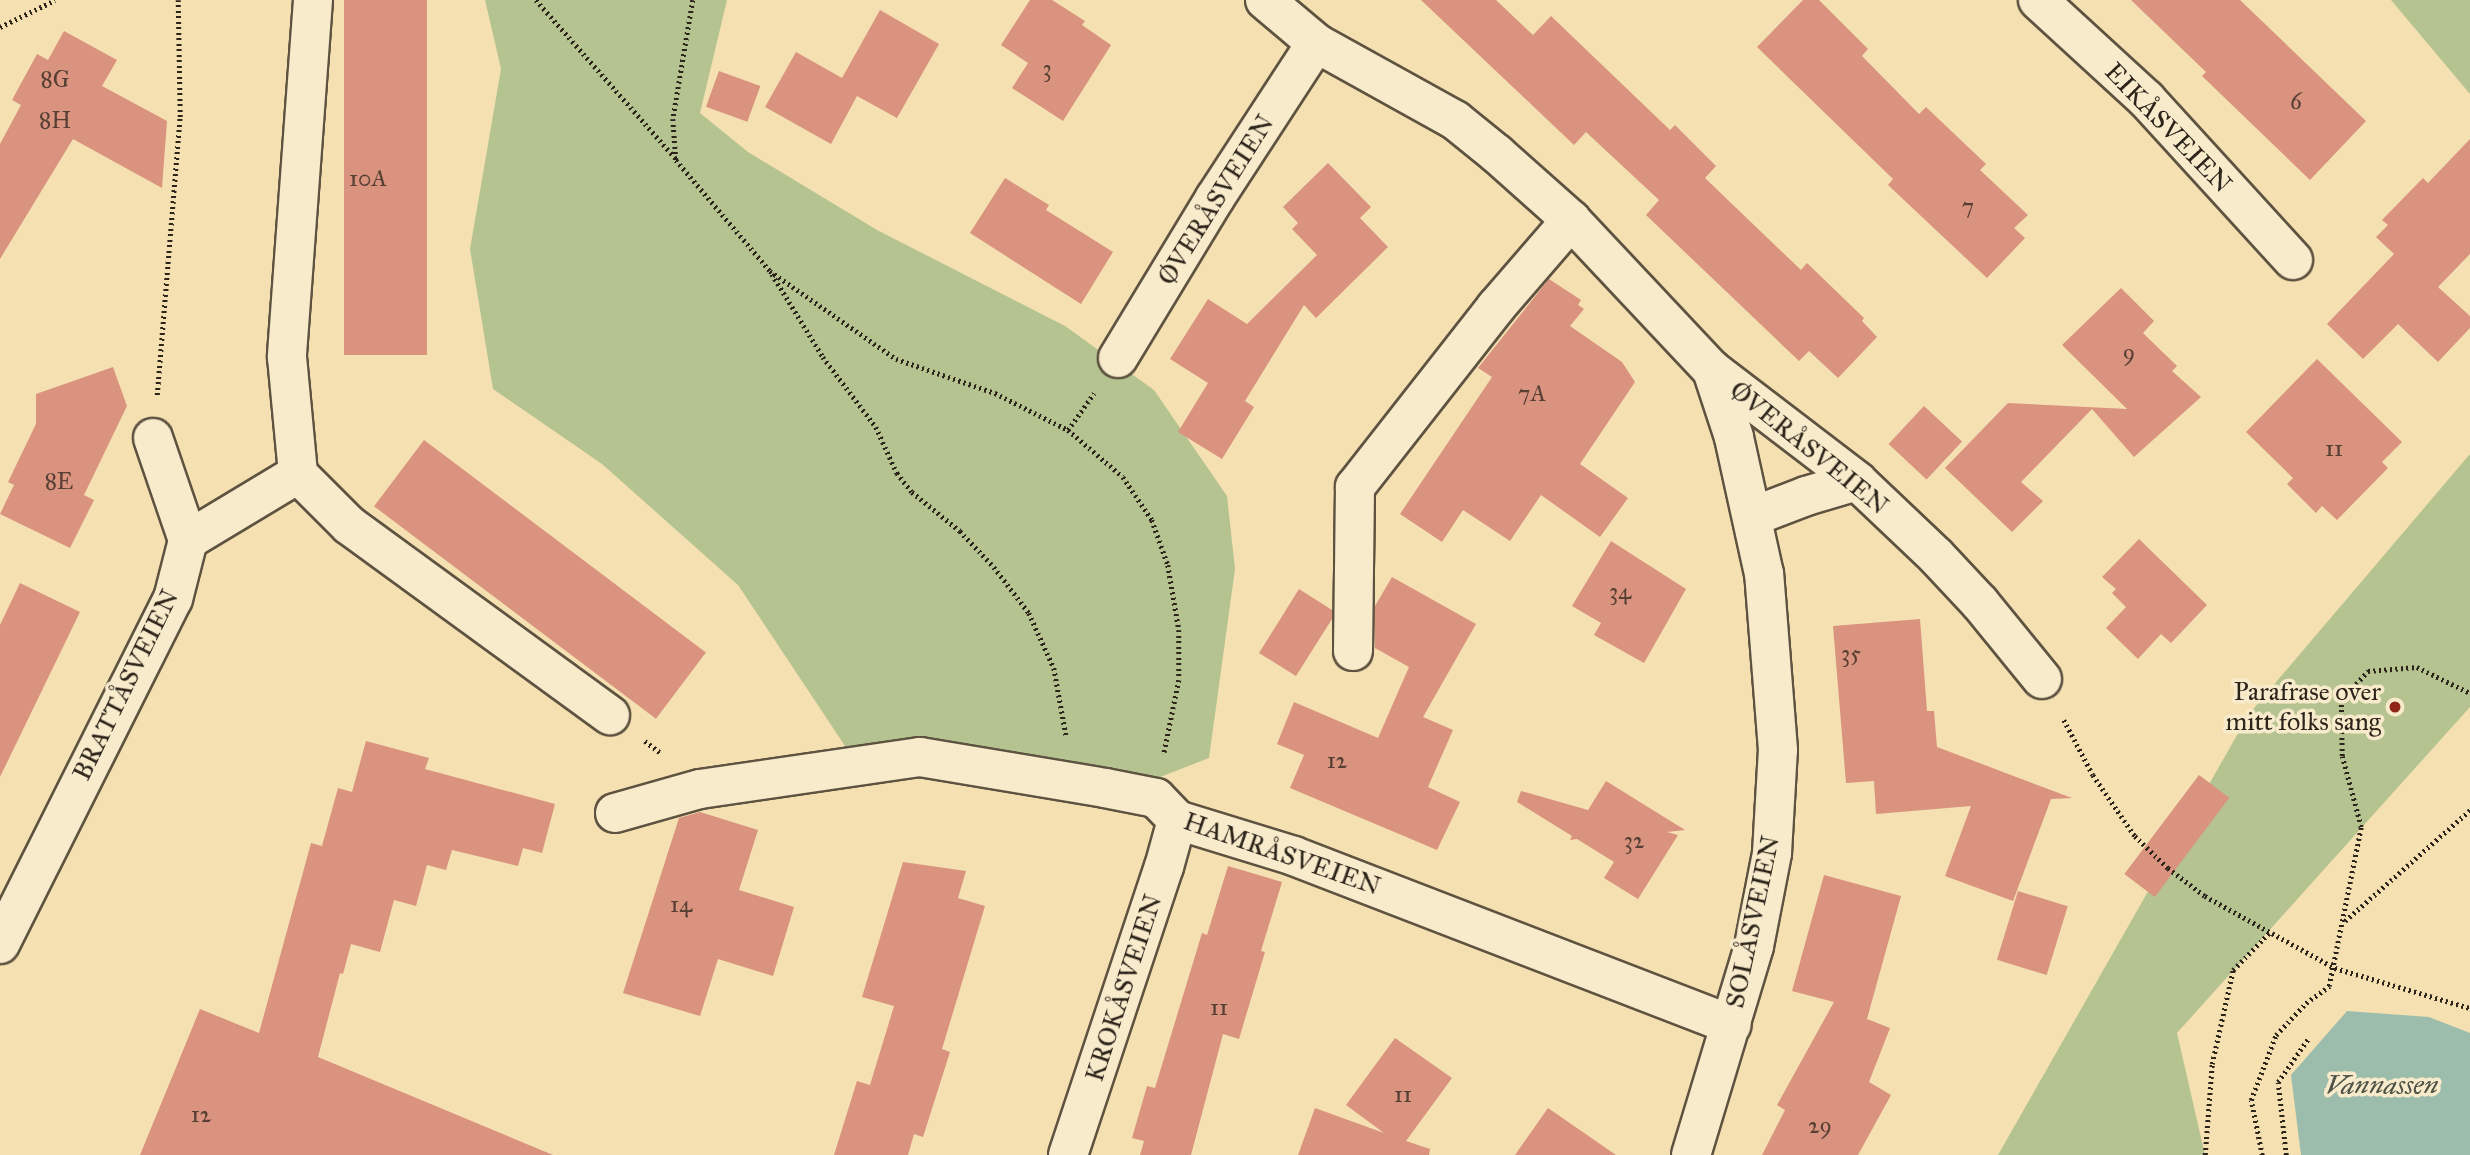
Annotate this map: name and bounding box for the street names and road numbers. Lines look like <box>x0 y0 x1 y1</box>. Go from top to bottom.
street label: EIKÅSVEIEN <box>2098 56 2238 200</box>
street label: ØVERÅSVEIEN <box>1151 109 1281 291</box>
street label: ØVERÅSVEIEN <box>1723 374 1895 522</box>
street label: BRATTÅSVEIEN <box>66 584 186 786</box>
street label: HAMRÅSVEIEN <box>1179 806 1385 902</box>
street label: SOLÅSVEIEN <box>1720 833 1786 1011</box>
street label: KROKÅSVEIEN <box>1079 890 1169 1086</box>

